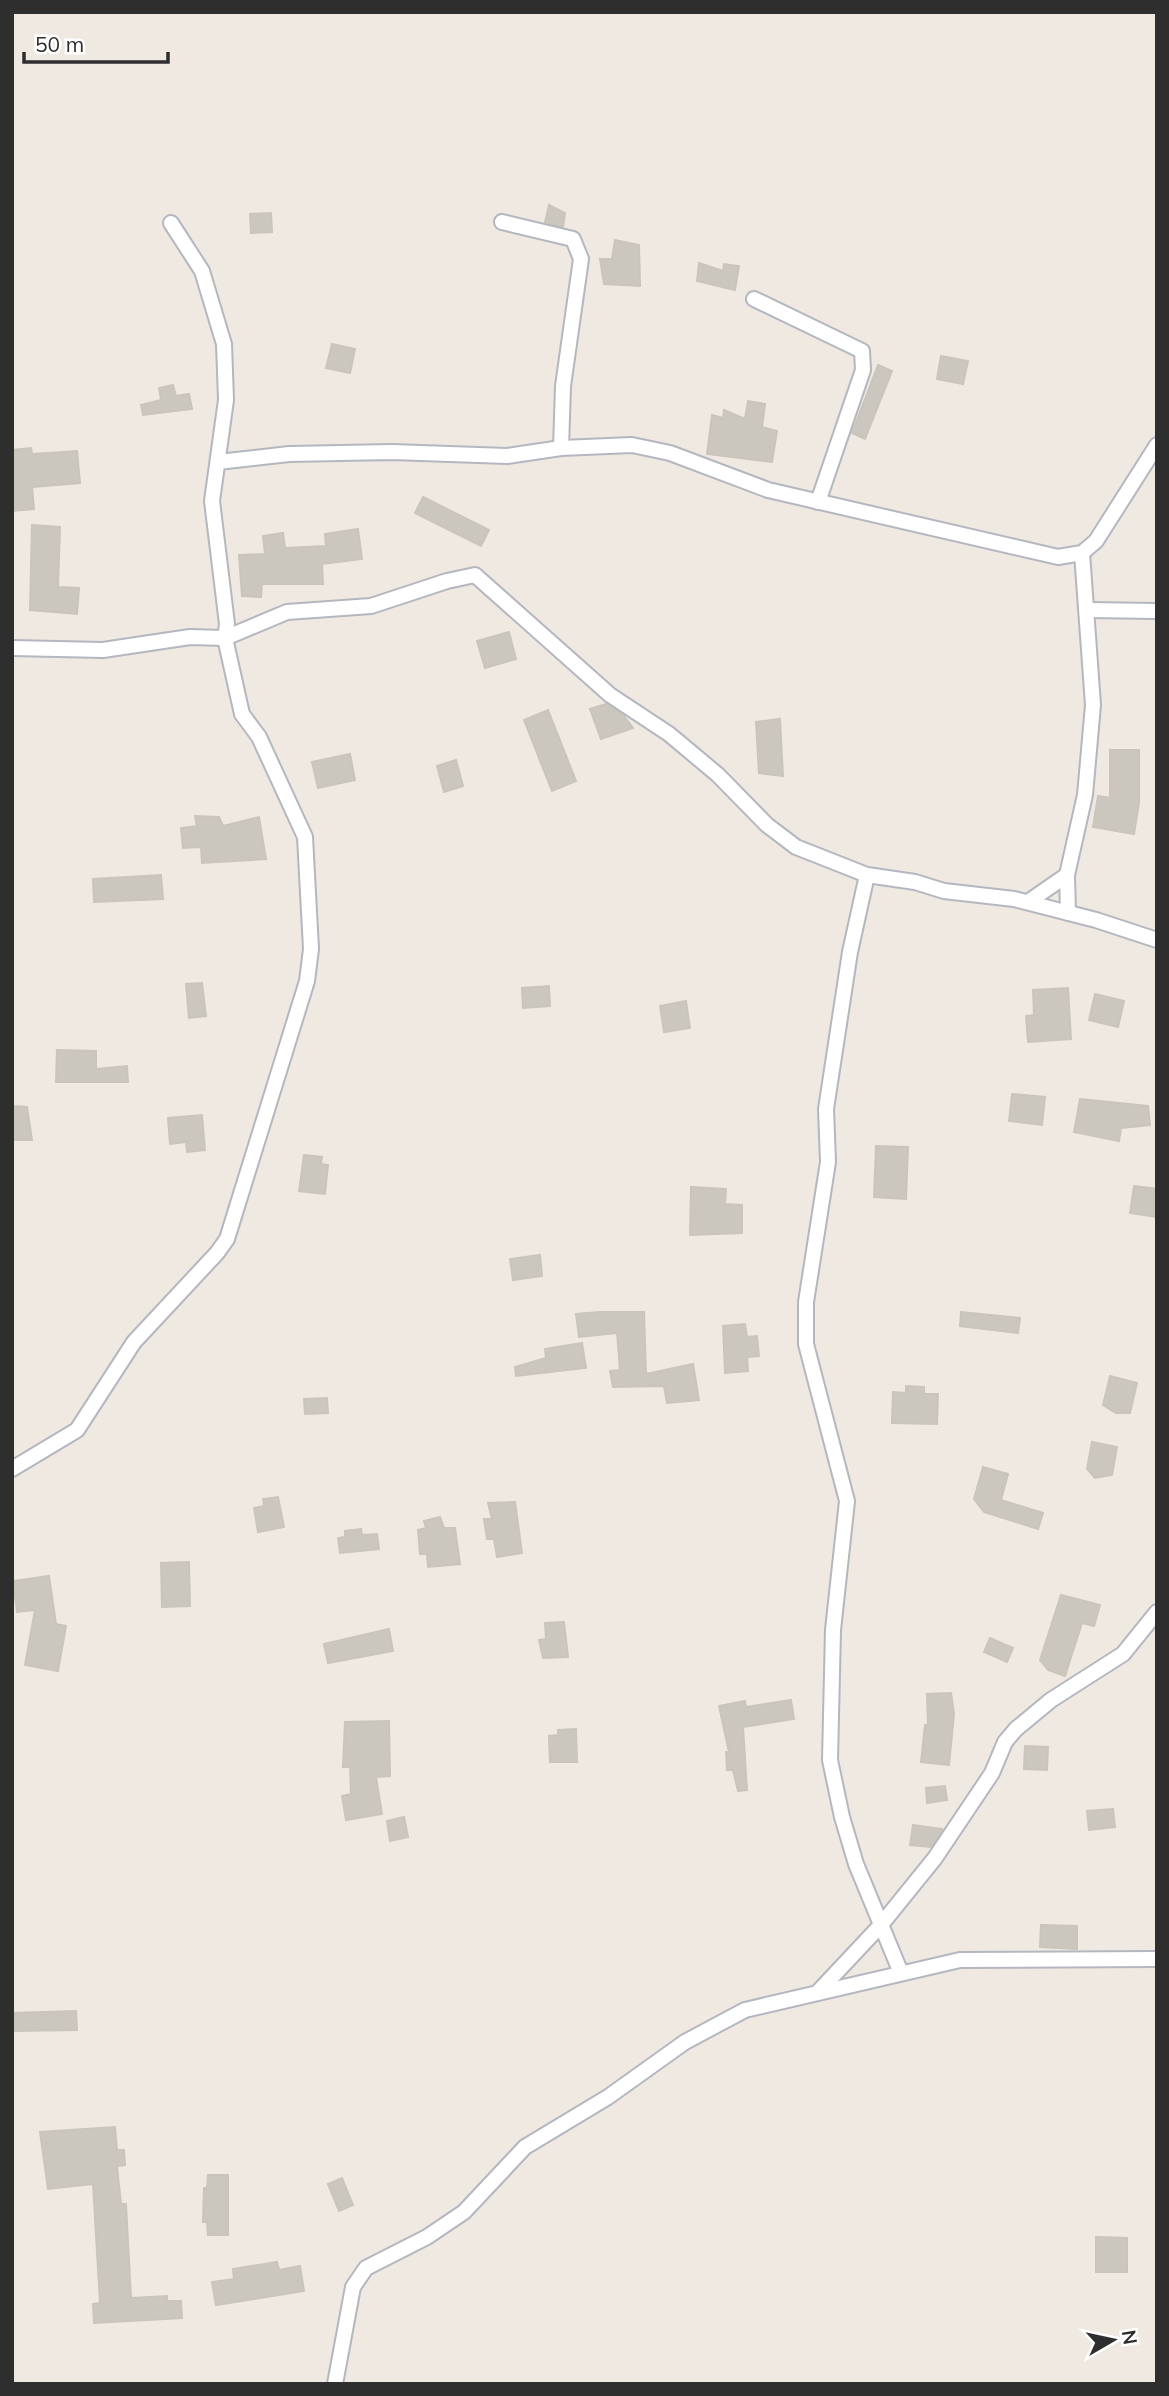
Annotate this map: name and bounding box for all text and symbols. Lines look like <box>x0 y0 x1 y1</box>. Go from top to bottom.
scale bar <box>24 21 168 65</box>
text: 50 m <box>35 31 84 57</box>
north arrow <box>1078 2305 1148 2375</box>
text: N <box>1117 2328 1143 2346</box>

